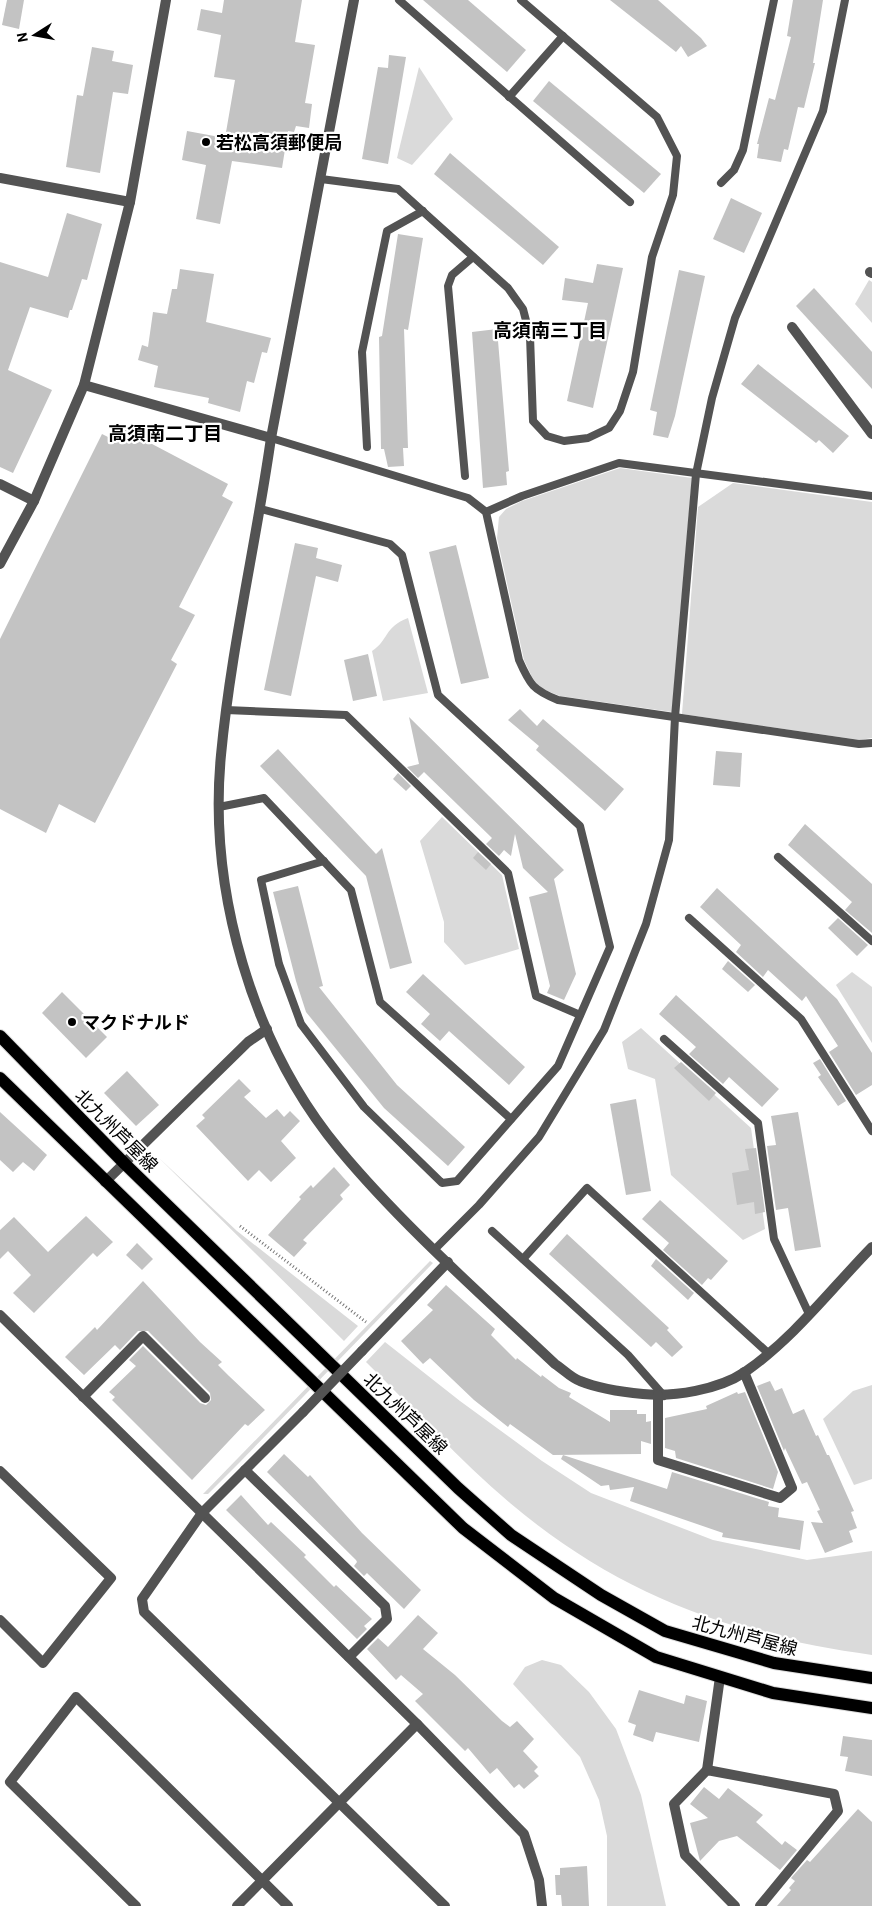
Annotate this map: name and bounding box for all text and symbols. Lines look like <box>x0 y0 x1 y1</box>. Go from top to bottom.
north arrow <box>10 10 60 60</box>
text: N <box>13 31 31 44</box>
place label: 若松高須郵便局 <box>216 131 342 153</box>
marker: 若松高須郵便局 <box>200 136 212 148</box>
district label: 高須南三丁目 <box>493 318 607 341</box>
district label: 高須南二丁目 <box>108 421 222 444</box>
place label: マクドナルド <box>82 1011 190 1033</box>
marker: マクドナルド <box>66 1016 78 1028</box>
street label: 北九州芦屋線 <box>71 1084 163 1176</box>
street label: 北九州芦屋線 <box>360 1368 452 1458</box>
street label: 北九州芦屋線 <box>690 1610 800 1660</box>

